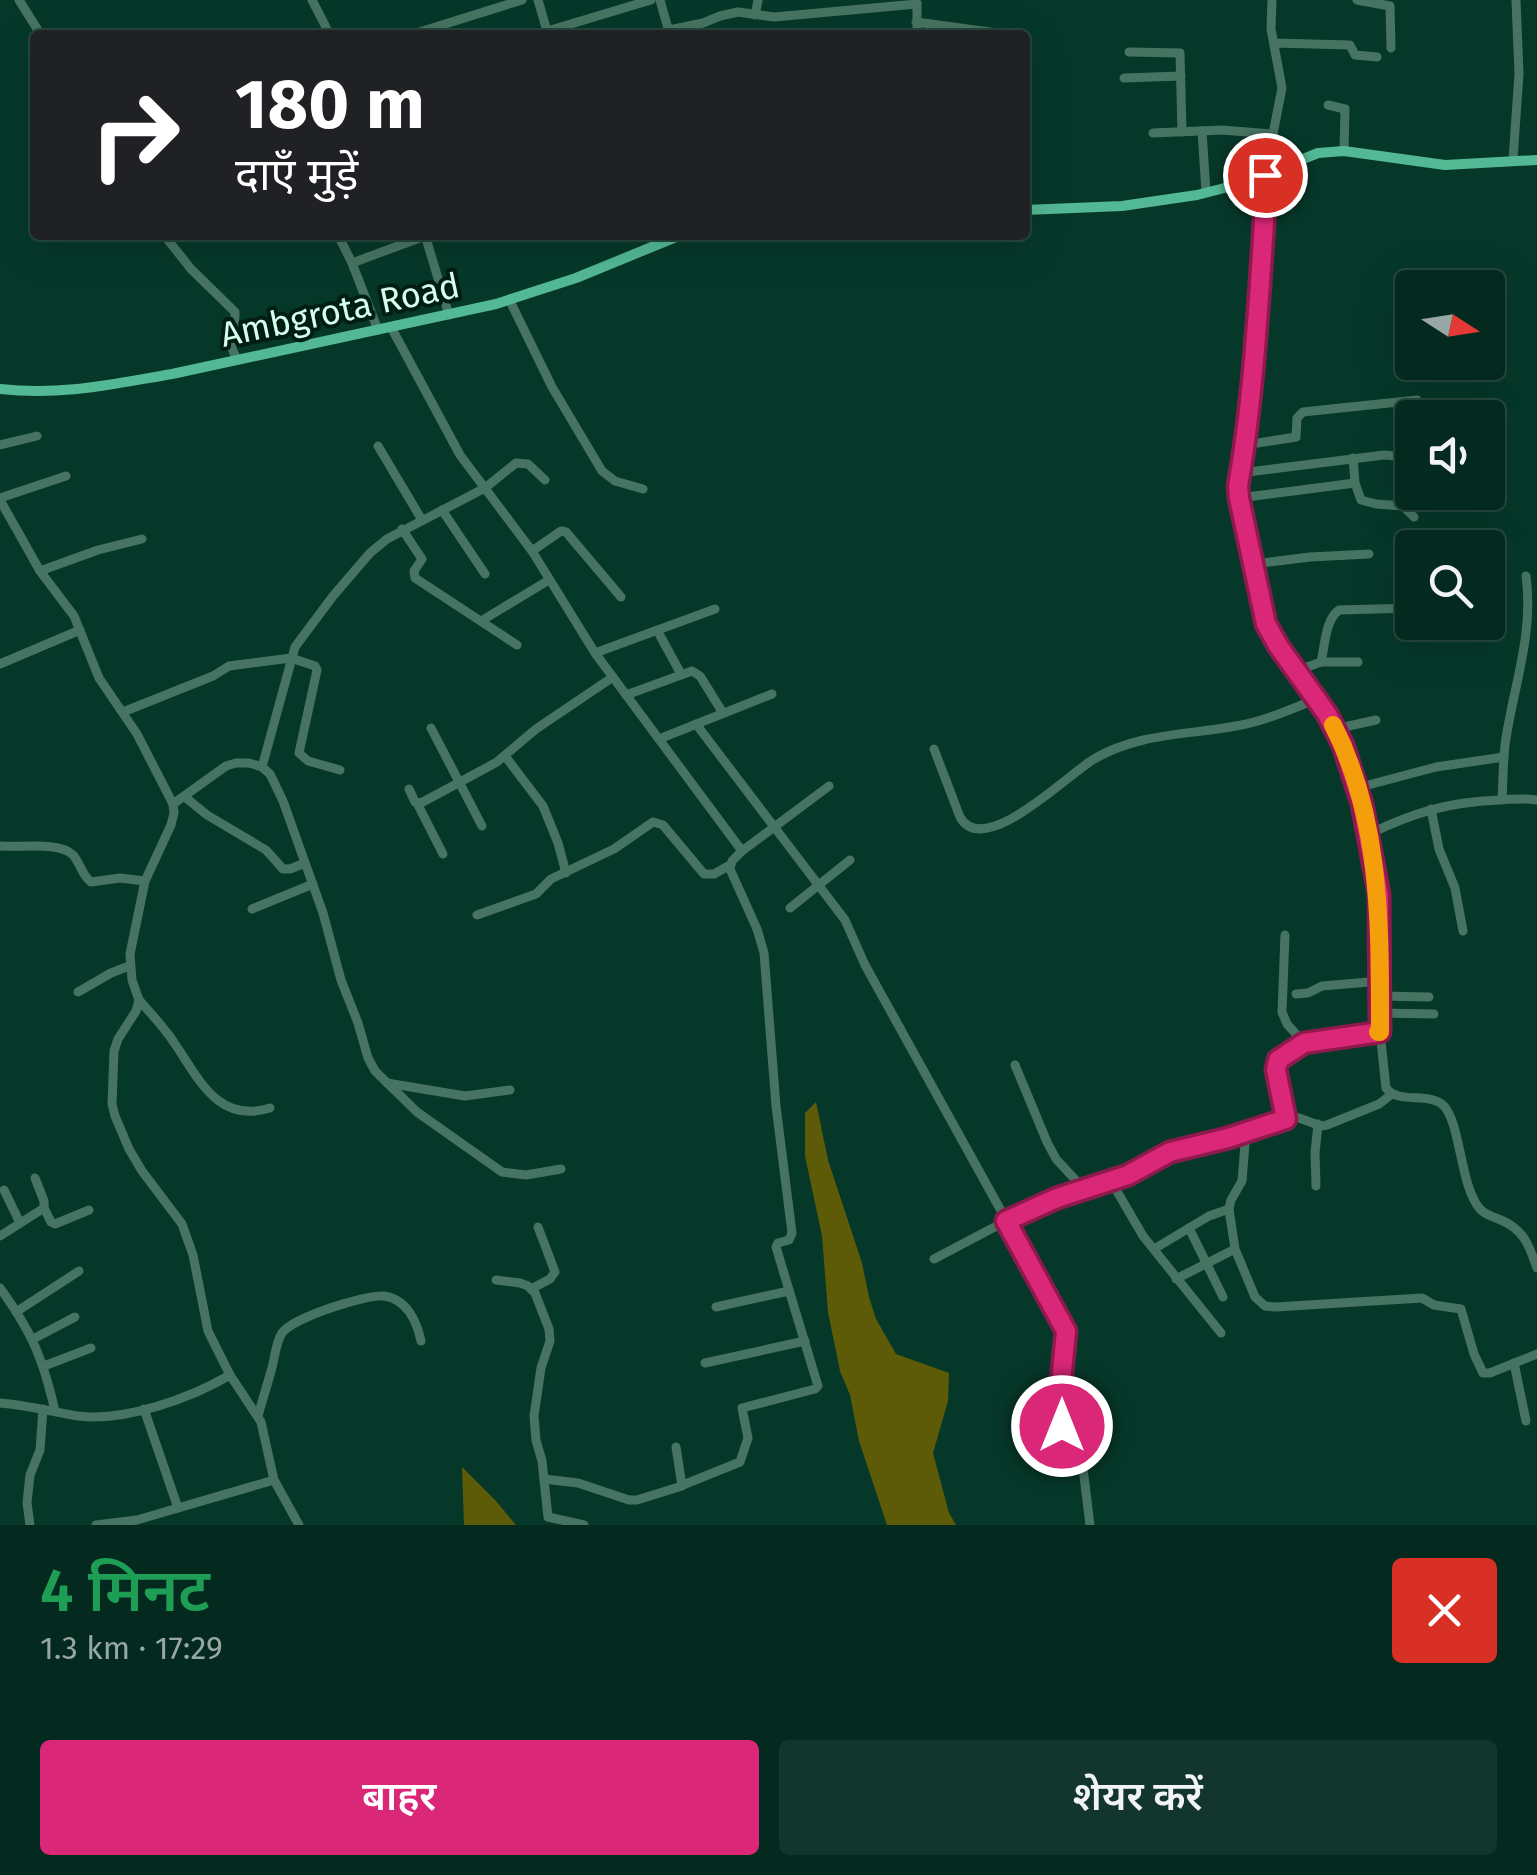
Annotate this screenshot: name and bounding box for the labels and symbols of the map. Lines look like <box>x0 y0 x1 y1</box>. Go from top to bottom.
pin <box>1223 133 1308 218</box>
street label: Ambgrota Road <box>217 264 463 356</box>
north arrow <box>1395 270 1505 380</box>
position arrow <box>1010 1374 1114 1478</box>

